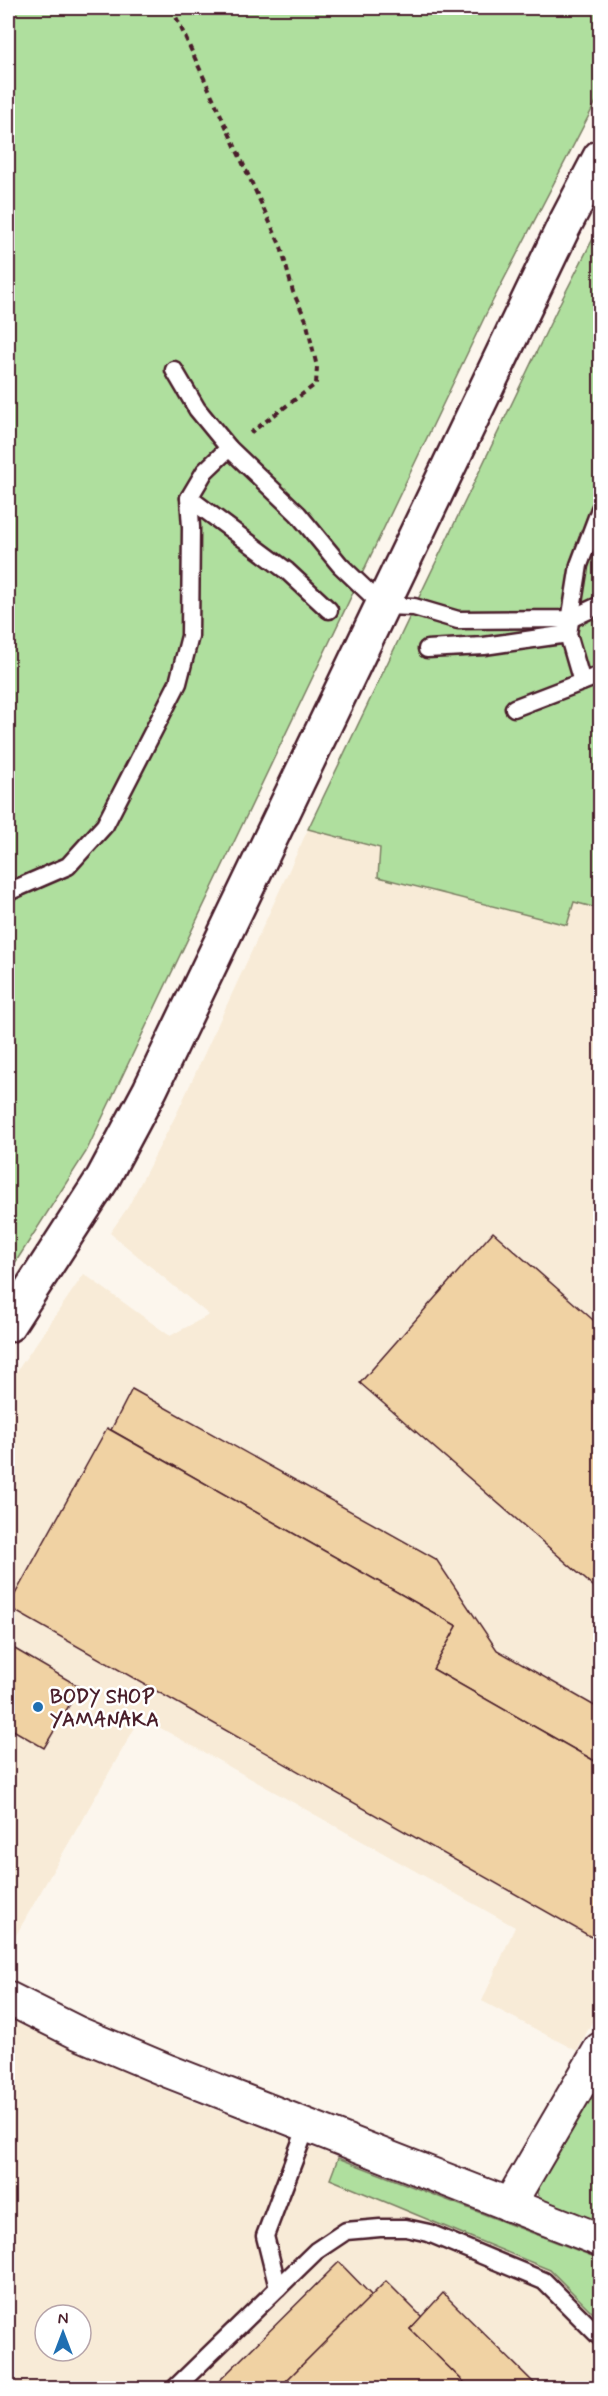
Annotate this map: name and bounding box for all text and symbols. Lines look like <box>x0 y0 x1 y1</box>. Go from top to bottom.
place label: BODY SHOP YAMANAKA <box>50 1684 159 1734</box>
marker: BODY SHOP YAMANAKA <box>31 1700 45 1714</box>
north arrow <box>33 2303 93 2363</box>
text: N <box>58 2309 68 2330</box>

